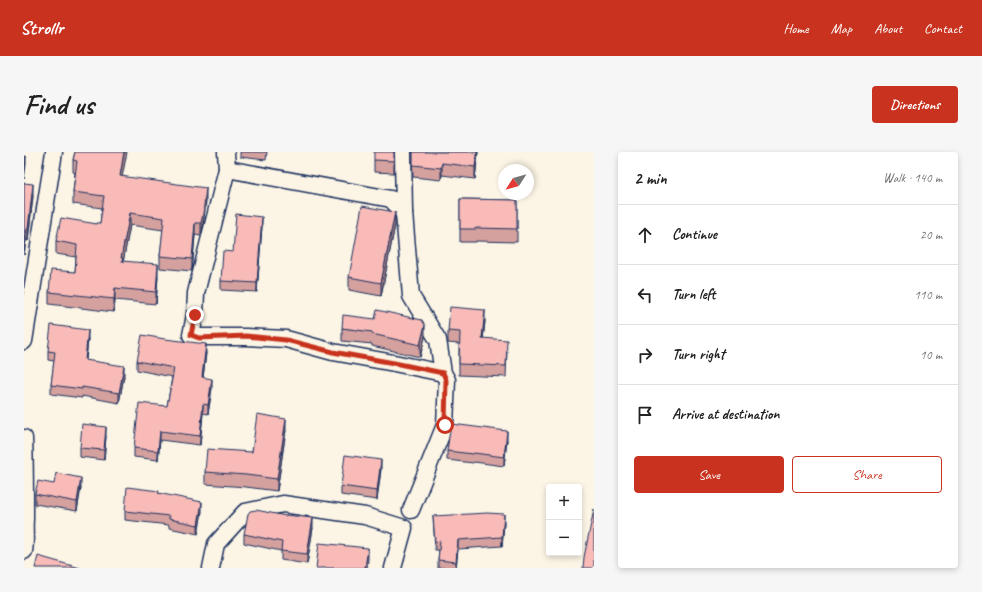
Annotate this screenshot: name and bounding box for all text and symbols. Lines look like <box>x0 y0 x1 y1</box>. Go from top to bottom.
text: Strollr <box>20 16 63 40</box>
text: Home <box>783 20 809 37</box>
text: Map <box>831 20 852 37</box>
text: About <box>874 20 902 37</box>
text: Contact <box>924 20 962 37</box>
button: Directions <box>872 86 958 123</box>
text: Find us <box>24 87 94 122</box>
north arrow <box>498 164 534 200</box>
text: 2 min <box>634 168 667 189</box>
text: Walk · 140 m <box>883 170 942 186</box>
icon: ahead <box>634 224 656 246</box>
text: Continue <box>672 225 717 244</box>
text: 20 m <box>920 227 942 243</box>
icon: left <box>634 284 656 306</box>
text: Turn left <box>672 285 715 304</box>
text: 110 m <box>914 287 942 303</box>
route end <box>186 306 204 324</box>
icon: right <box>634 344 656 366</box>
text: Turn right <box>672 345 725 364</box>
text: 10 m <box>920 347 942 363</box>
icon: arrive <box>634 404 656 426</box>
text: Arrive at destination <box>672 405 779 424</box>
route start <box>436 416 454 434</box>
button: Save <box>634 456 784 493</box>
button: Share <box>792 456 942 493</box>
map controls <box>546 484 582 556</box>
button: + <box>546 484 582 520</box>
button: − <box>546 520 582 556</box>

